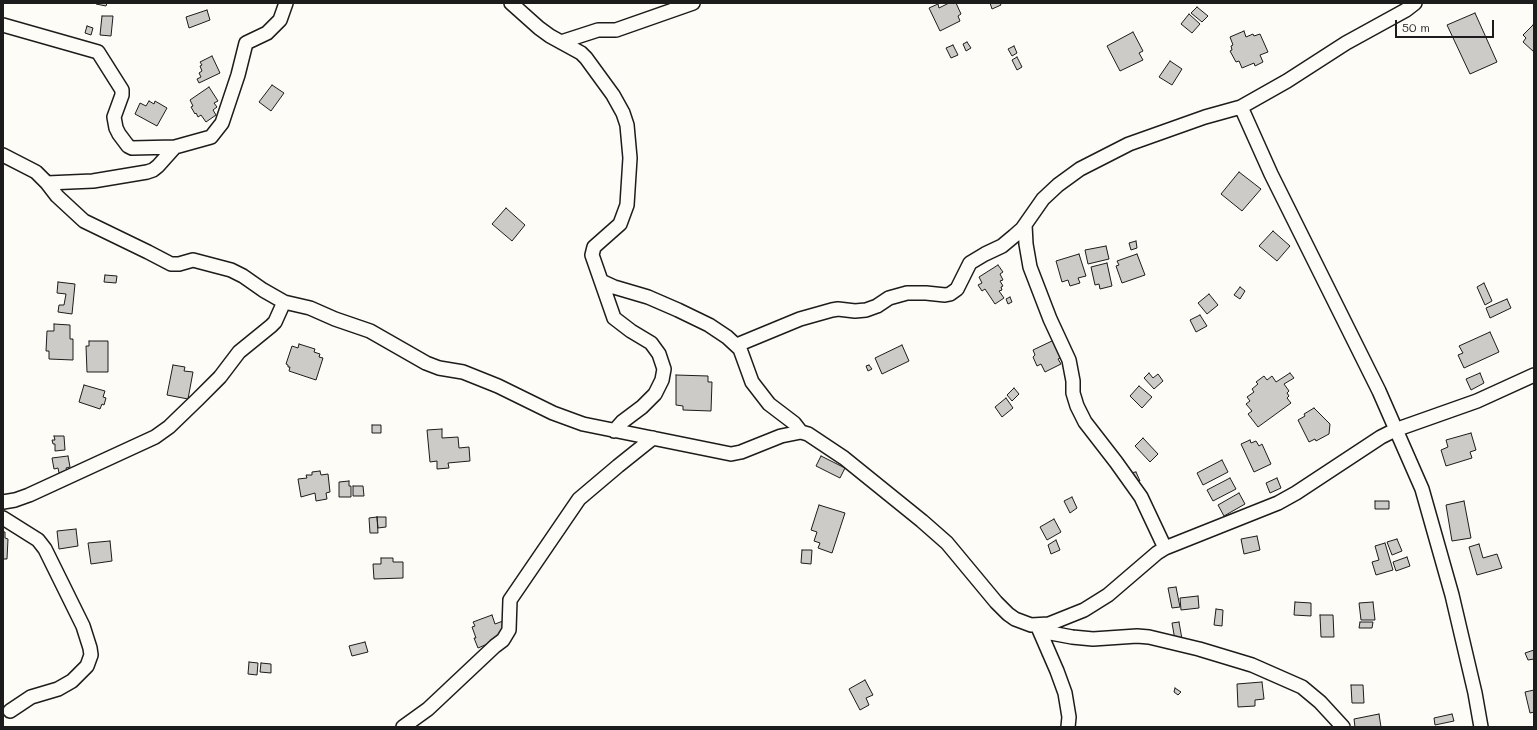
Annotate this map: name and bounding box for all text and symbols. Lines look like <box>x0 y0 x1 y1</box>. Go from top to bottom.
scale bar <box>1397 12 1496 38</box>
text: 50 m <box>1402 19 1430 35</box>

